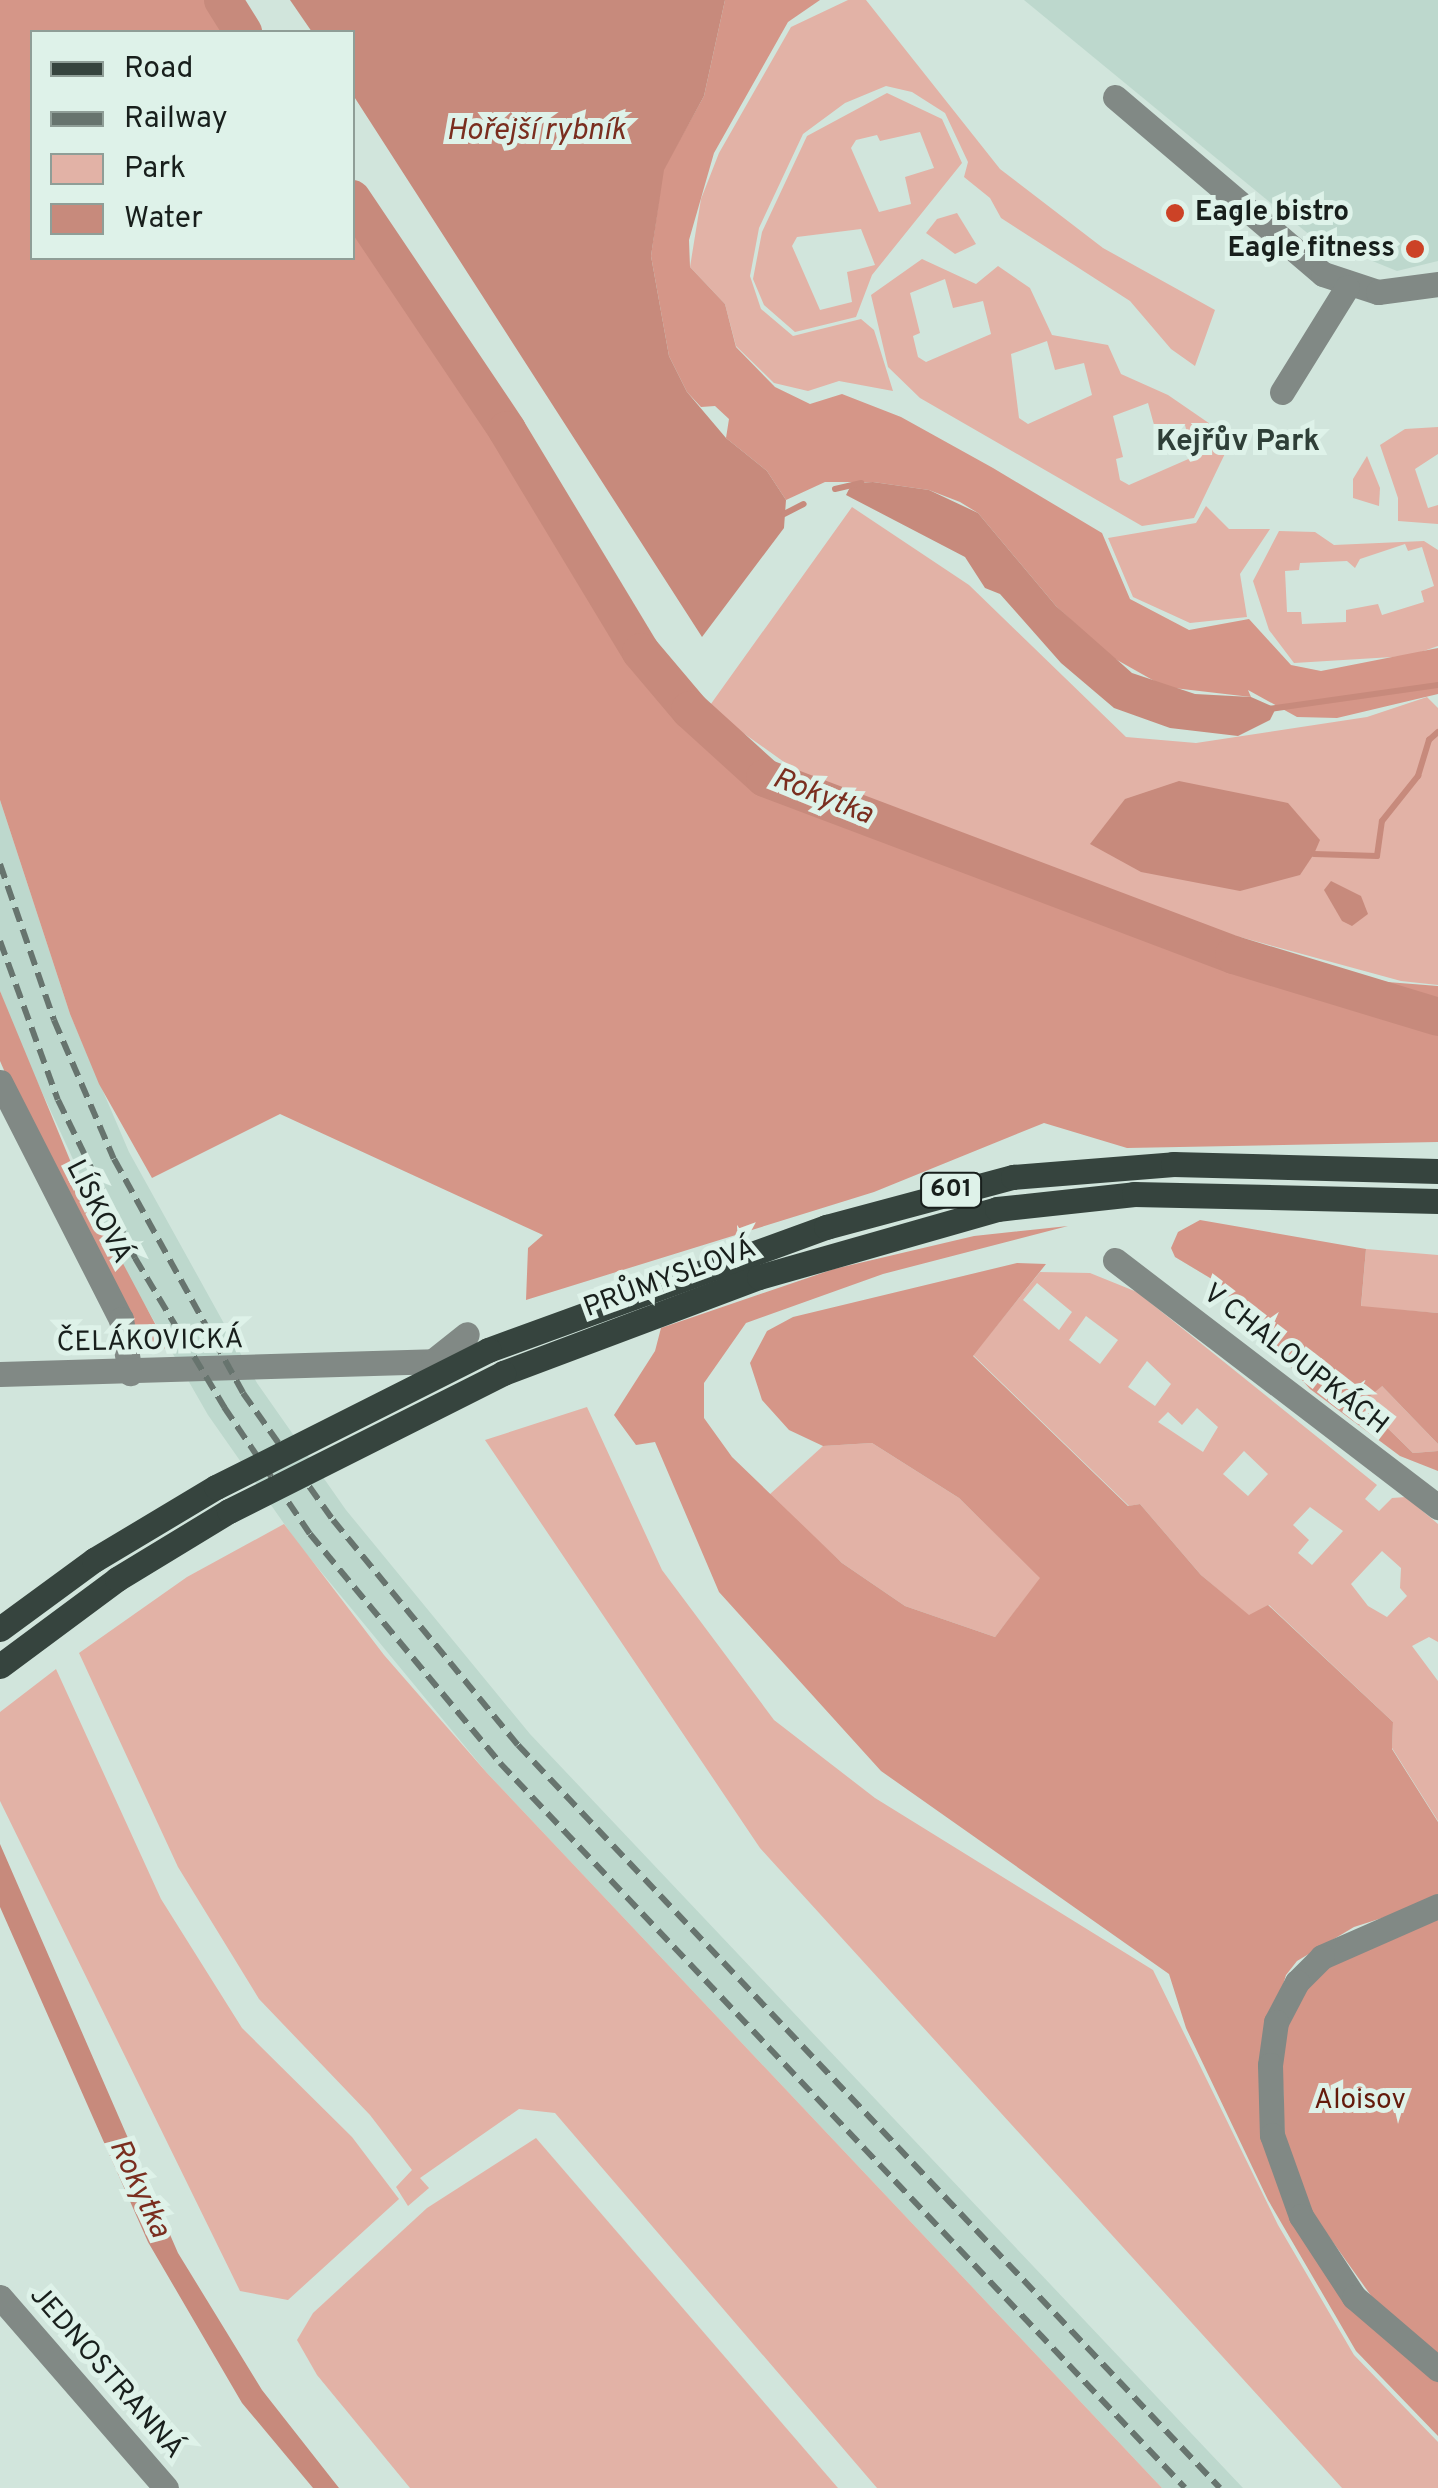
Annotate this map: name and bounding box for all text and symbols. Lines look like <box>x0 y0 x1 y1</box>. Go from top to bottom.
legend <box>30 30 355 260</box>
text: Road <box>124 51 193 88</box>
text: Railway <box>124 101 228 138</box>
water label: Hořejší rybník <box>446 114 626 150</box>
text: Park <box>124 151 186 188</box>
place label: Eagle bistro <box>1195 196 1349 230</box>
text: Water <box>124 201 203 238</box>
marker: Eagle bistro <box>1164 202 1186 224</box>
place label: Eagle fitness <box>1227 232 1395 266</box>
marker: Eagle fitness <box>1404 238 1426 260</box>
district label: Kejřův Park <box>1156 425 1320 461</box>
water label: Rokytka <box>767 762 877 834</box>
street label: LÍSKOVÁ <box>58 1155 138 1269</box>
road number: 601 <box>918 1170 984 1210</box>
street label: PRŮMYSLOVÁ <box>579 1232 761 1326</box>
street label: V CHALOUPKÁCH <box>1195 1277 1395 1443</box>
street label: ČELÁKOVICKÁ <box>56 1324 244 1360</box>
park label: Aloisov <box>1314 2084 1406 2118</box>
water label: Rokytka <box>100 2134 176 2244</box>
street label: JEDNOSTRANNÁ <box>22 2280 190 2466</box>

